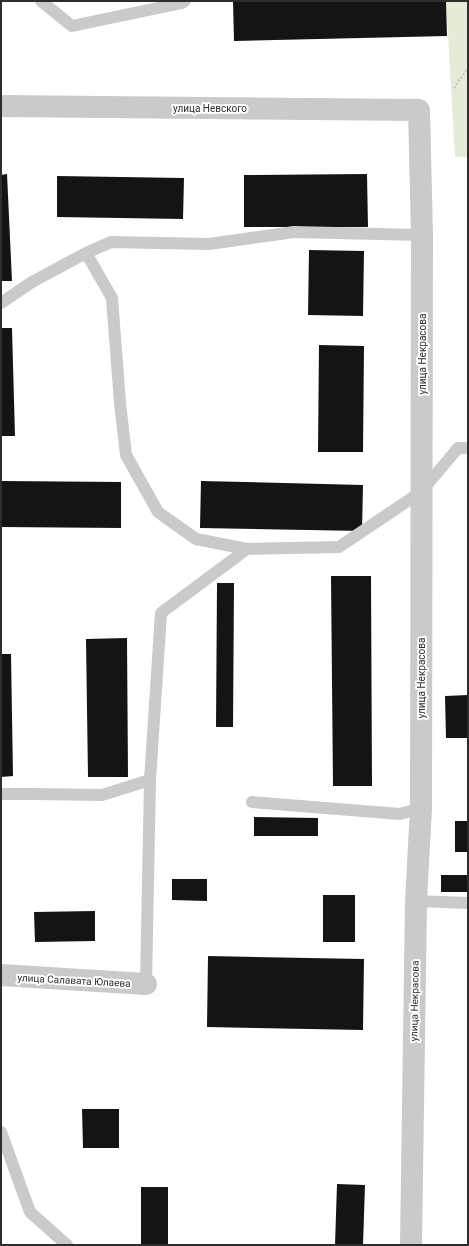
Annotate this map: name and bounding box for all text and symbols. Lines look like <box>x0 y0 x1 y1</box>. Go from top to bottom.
street label: улица Невского <box>173 103 247 114</box>
street label: улица Некрасова <box>417 314 428 394</box>
street label: улица Некрасова <box>416 638 427 718</box>
street label: улица Некрасова <box>408 960 421 1042</box>
street label: улица Салавата Юлаева <box>17 972 131 989</box>

